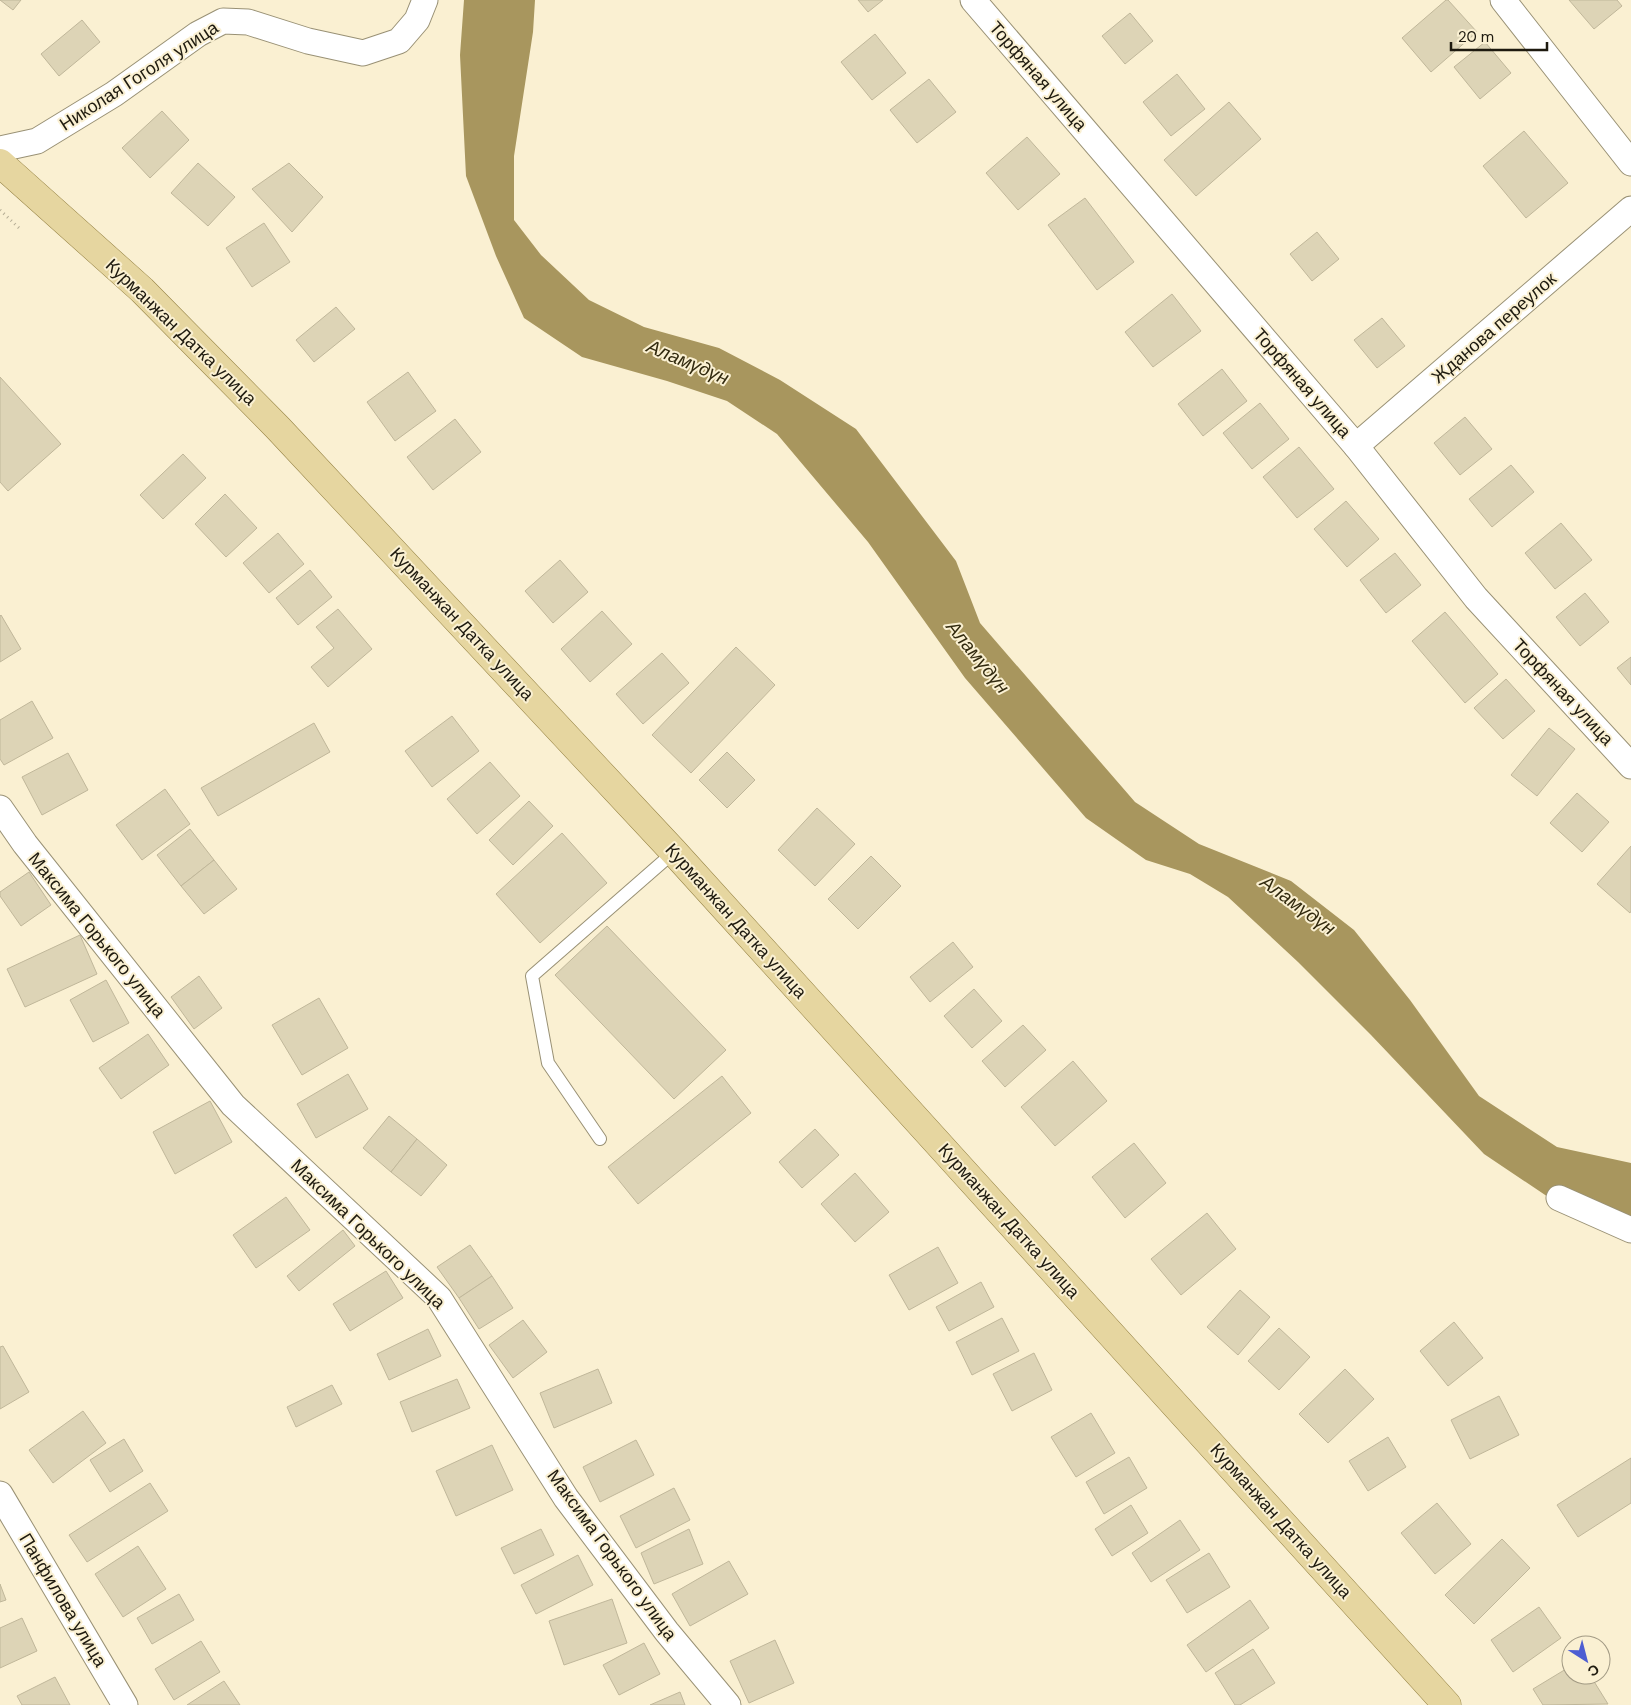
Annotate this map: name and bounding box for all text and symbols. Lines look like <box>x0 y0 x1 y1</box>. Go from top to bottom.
street label: Николая Гоголя улица <box>55 15 224 136</box>
street label: Торфяная улица <box>984 16 1093 137</box>
scale bar <box>1451 20 1547 52</box>
text: 20 m <box>1458 27 1494 47</box>
street label: Курманжан Датка улица <box>100 254 262 411</box>
street label: Жданова переулок <box>1426 267 1562 389</box>
street label: Торфяная улица <box>1248 323 1357 444</box>
water label: Аламүдүн <box>642 333 733 391</box>
street label: Курманжан Датка улица <box>385 542 540 706</box>
water label: Аламүдүн <box>940 615 1015 699</box>
street label: Торфяная улица <box>1507 633 1619 751</box>
street label: Курманжан Датка улица <box>660 838 813 1004</box>
street label: Максима Горького улица <box>23 847 172 1023</box>
water label: Аламүдүн <box>1255 869 1341 941</box>
street label: Курманжан Датка улица <box>933 1138 1086 1304</box>
street label: Максима Горького улица <box>286 1154 451 1315</box>
street label: Курманжан Датка улица <box>1205 1438 1358 1604</box>
street label: Максима Горького улица <box>542 1465 683 1646</box>
street label: Панфилова улица <box>14 1529 113 1672</box>
north arrow <box>1561 1635 1611 1685</box>
text: С <box>1584 1660 1603 1681</box>

